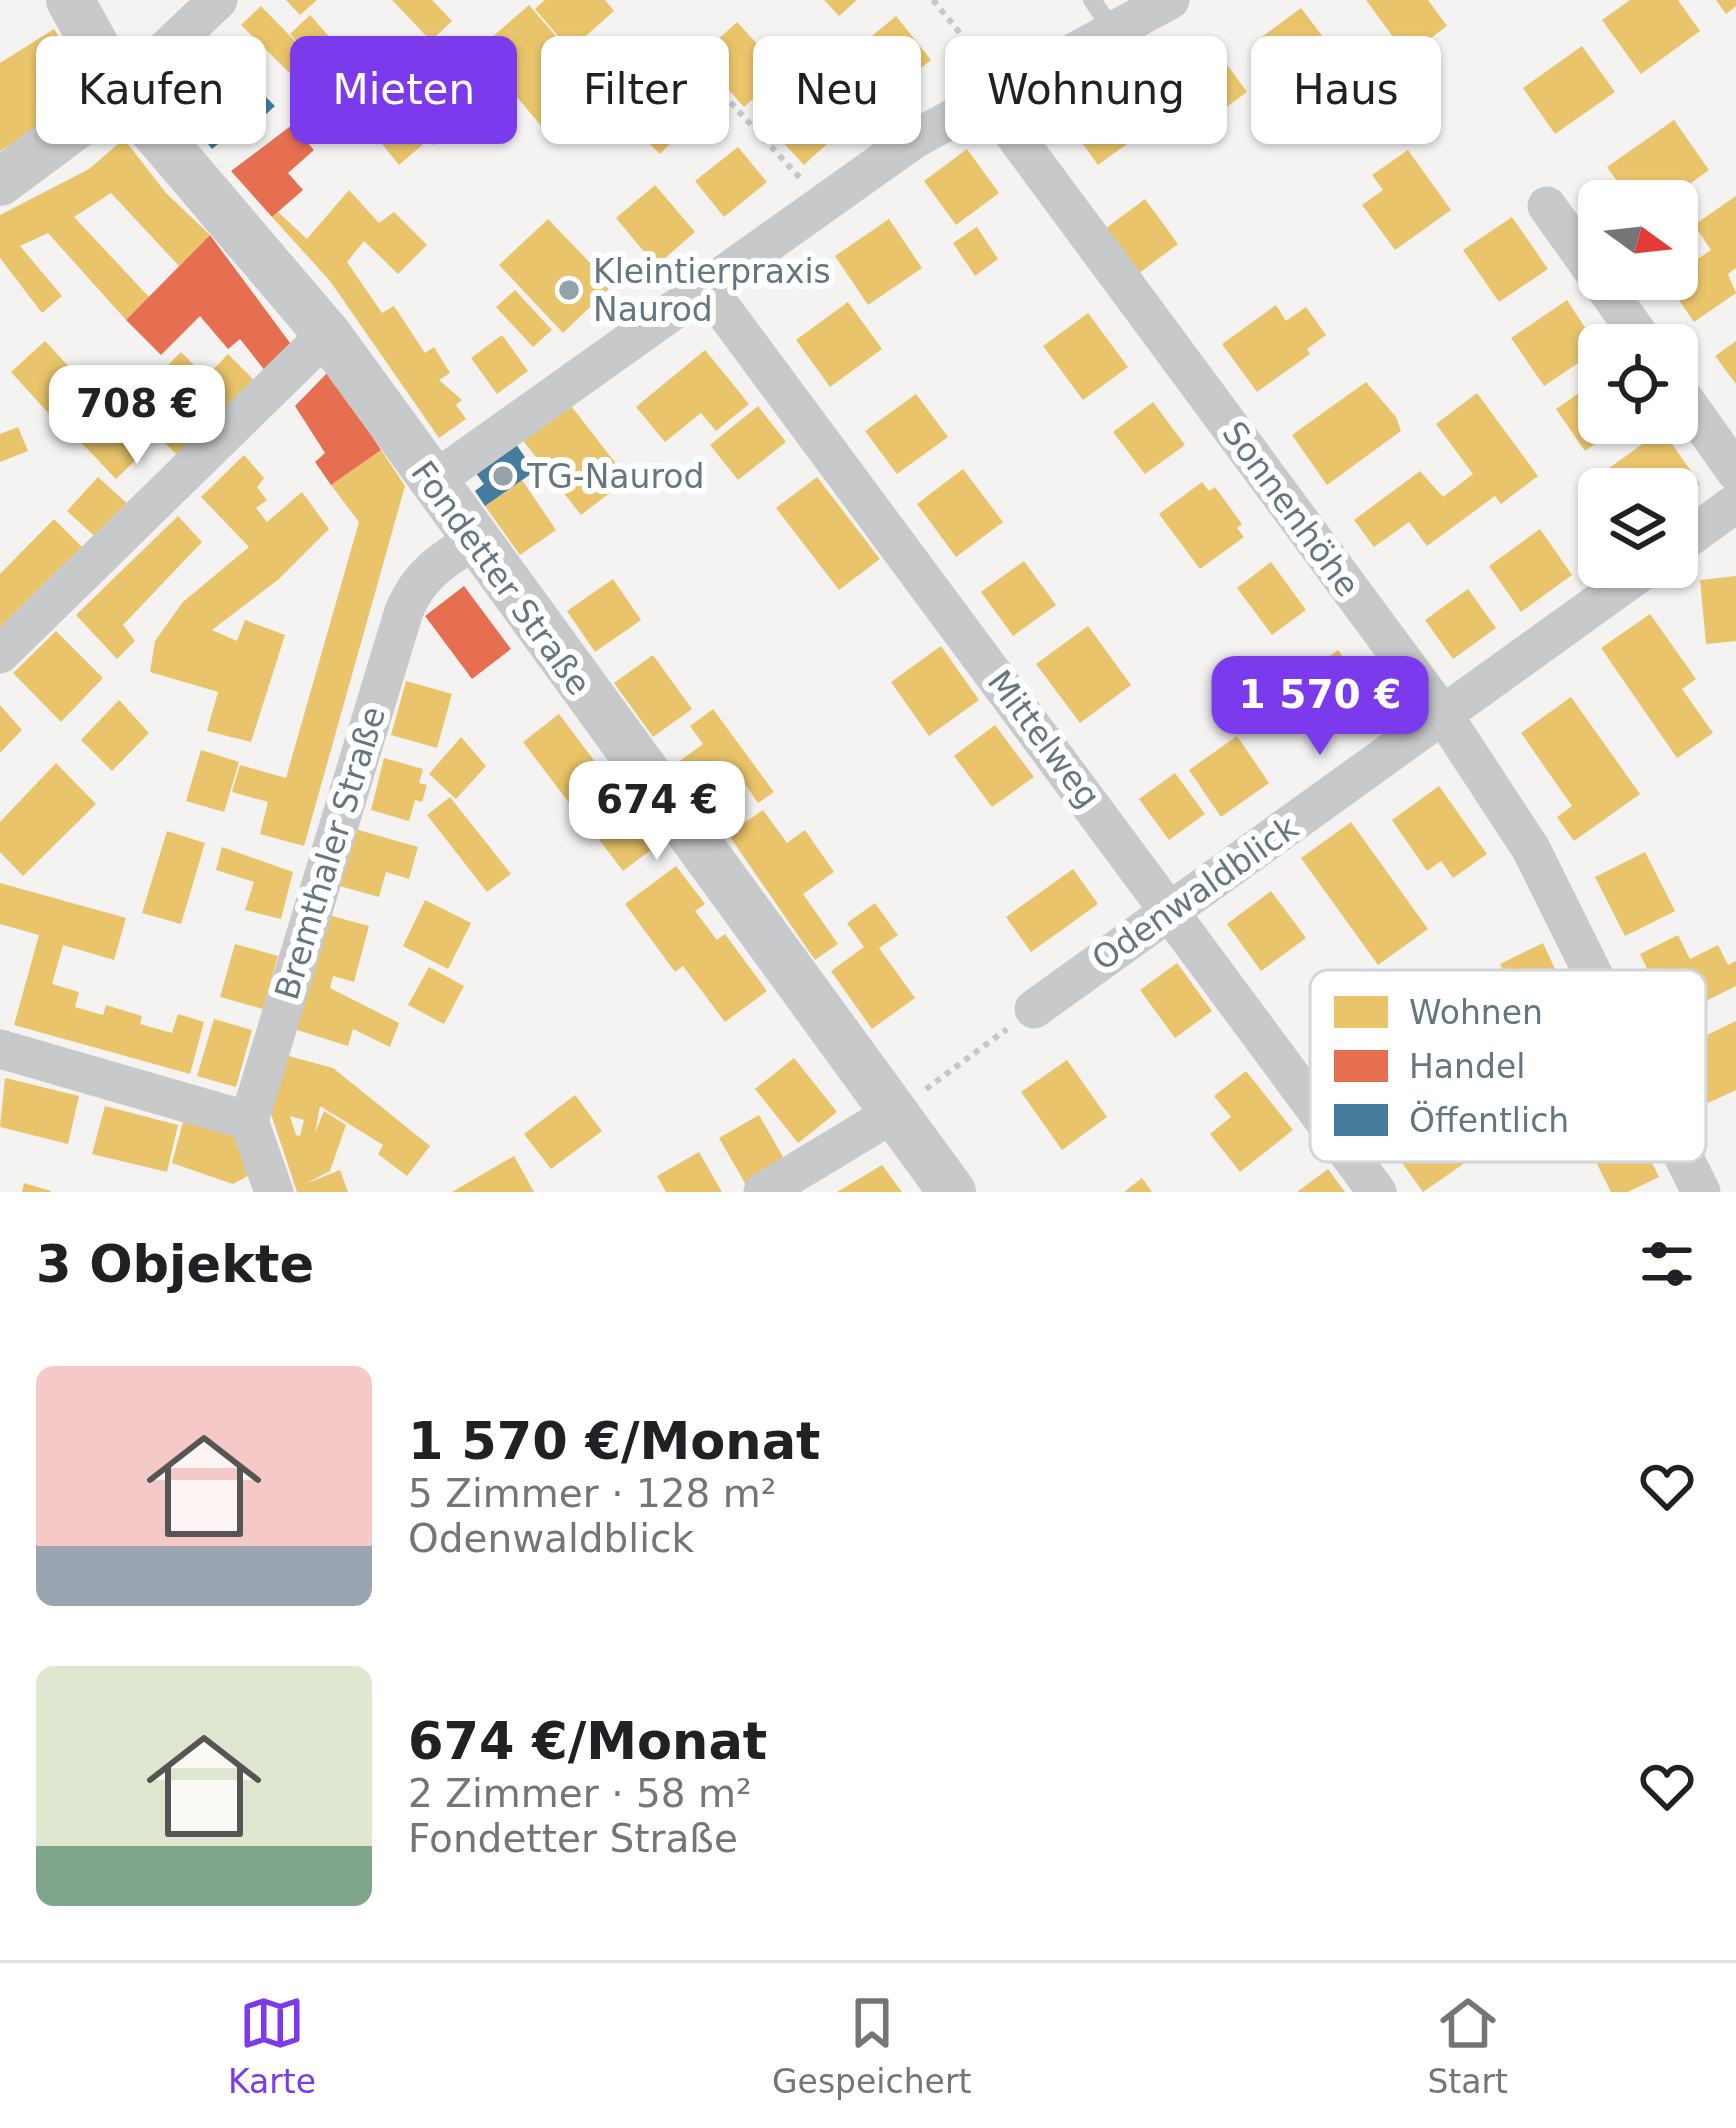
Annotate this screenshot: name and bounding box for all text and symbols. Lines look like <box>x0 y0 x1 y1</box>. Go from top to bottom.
chip: Kaufen <box>36 36 266 144</box>
chip: Mieten <box>290 36 517 144</box>
chip: Filter <box>541 36 729 144</box>
chip: Neu <box>753 36 921 144</box>
chip: Wohnung <box>945 36 1227 144</box>
chip: Haus <box>1251 36 1441 144</box>
north arrow <box>1578 180 1698 300</box>
map controls <box>1578 180 1698 588</box>
place label: Kleintierpraxis Naurod <box>593 252 831 329</box>
marker: Kleintierpraxis Naurod <box>556 277 582 303</box>
button: locate <box>1578 324 1698 444</box>
pin: 708 € <box>53 365 221 467</box>
text: 708 € <box>76 381 198 426</box>
street label: Sonnenhöhe <box>1215 414 1367 604</box>
street label: Fondetter Straße <box>403 454 599 702</box>
place label: TG-Naurod <box>526 457 704 496</box>
marker: TG-Naurod <box>490 463 516 489</box>
button: layers <box>1578 468 1698 588</box>
pin: 1 570 € <box>1209 656 1431 758</box>
street label: Mittelweg <box>980 663 1108 815</box>
text: 1 570 € <box>1239 672 1401 717</box>
street label: Bremthaler Straße <box>267 702 393 1004</box>
pin: 674 € <box>573 761 741 863</box>
text: 674 € <box>596 777 718 822</box>
street label: Odenwaldblick <box>1085 807 1306 978</box>
legend <box>1310 970 1706 1162</box>
text: Wohnen <box>1409 993 1543 1032</box>
text: Handel <box>1409 1047 1525 1086</box>
text: Öffentlich <box>1409 1100 1569 1140</box>
icon: filters <box>1634 1231 1700 1297</box>
text: 3 Objekte <box>36 1235 314 1294</box>
text: 1 570 €/Monat <box>408 1412 820 1471</box>
icon: home <box>132 1414 276 1558</box>
icon: heart <box>1634 1453 1700 1519</box>
text: 5 Zimmer · 128 m² <box>408 1471 776 1516</box>
text: Odenwaldblick <box>408 1516 694 1561</box>
text: 674 €/Monat <box>408 1712 767 1771</box>
icon: home <box>132 1714 276 1858</box>
icon: heart <box>1634 1753 1700 1819</box>
text: 2 Zimmer · 58 m² <box>408 1771 752 1816</box>
text: Fondetter Straße <box>408 1816 738 1861</box>
tab: Karte <box>228 1990 316 2101</box>
tab: Gespeichert <box>772 1990 971 2101</box>
tab: Start <box>1427 1990 1508 2101</box>

